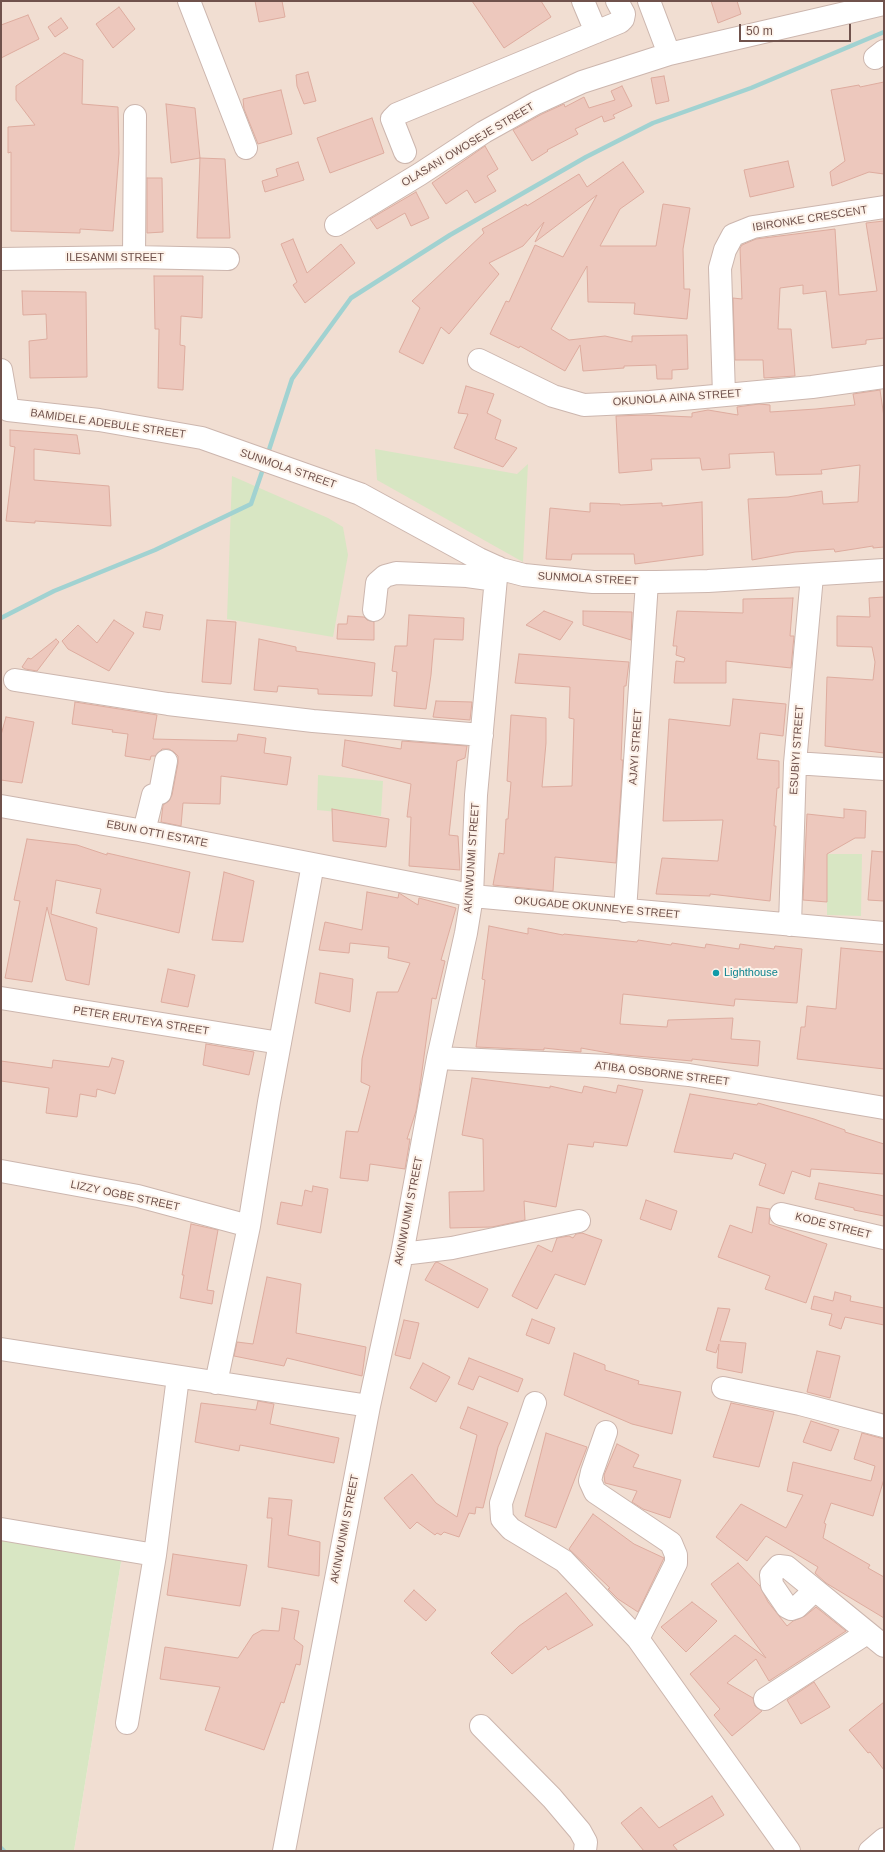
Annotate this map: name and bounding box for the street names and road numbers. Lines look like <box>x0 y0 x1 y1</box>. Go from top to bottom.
street label: OLASANI OWOSEJE STREET <box>399 100 537 190</box>
street label: IBIRONKE CRESCENT <box>752 203 868 235</box>
street label: ILESANMI STREET <box>66 251 164 265</box>
street label: OKUNOLA AINA STREET <box>612 387 742 409</box>
street label: BAMIDELE ADEBULE STREET <box>30 407 186 441</box>
street label: SUNMOLA STREET <box>238 446 338 492</box>
street label: SUNMOLA STREET <box>537 570 639 588</box>
street label: ESUBIYI STREET <box>787 705 807 795</box>
street label: AJAYI STREET <box>627 709 645 785</box>
street label: AKINWUNMI STREET <box>462 802 482 914</box>
street label: EBUN OTTI ESTATE <box>105 818 209 850</box>
street label: OKUGADE OKUNNEYE STREET <box>514 894 680 922</box>
street label: PETER ERUTEYA STREET <box>72 1004 210 1038</box>
street label: ATIBA OSBORNE STREET <box>594 1059 730 1089</box>
street label: AKINWUNMI STREET <box>392 1155 426 1267</box>
street label: LIZZY OGBE STREET <box>69 1178 181 1214</box>
street label: KODE STREET <box>794 1210 872 1242</box>
street label: AKINWUNMI STREET <box>328 1473 362 1585</box>

